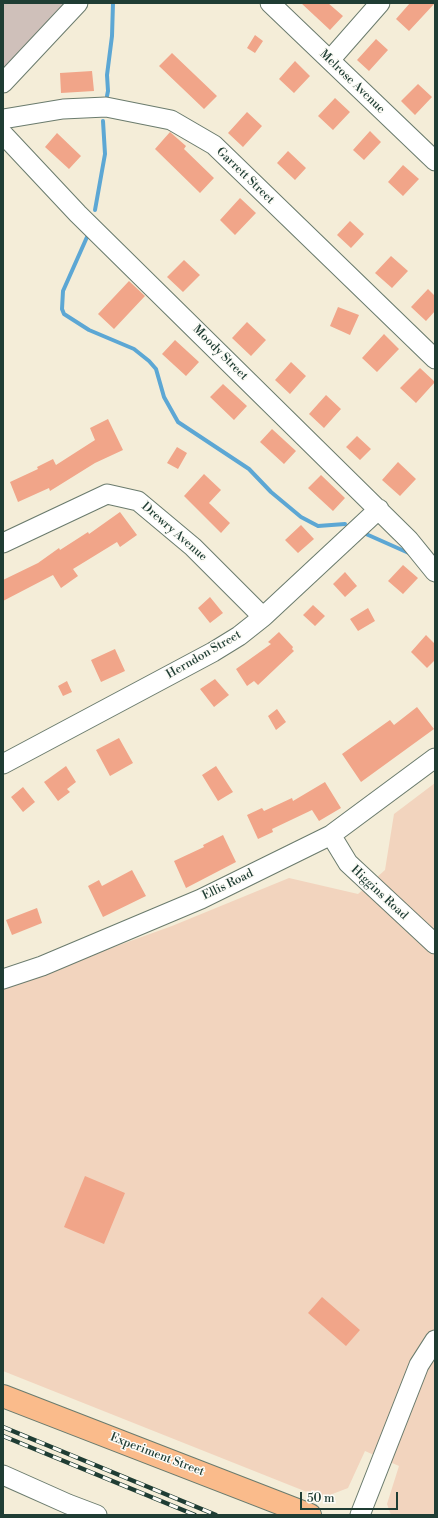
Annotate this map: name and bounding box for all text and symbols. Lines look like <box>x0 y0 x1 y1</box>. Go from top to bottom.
street label: Melrose Avenue <box>316 47 388 117</box>
street label: Garrett Street <box>213 145 277 207</box>
street label: Moody Street <box>189 322 251 384</box>
street label: Drewry Avenue <box>138 500 210 564</box>
street label: Herndon Street <box>164 628 244 682</box>
street label: Higgins Road <box>348 863 410 923</box>
street label: Ellis Road <box>200 866 256 904</box>
street label: Experiment Street <box>108 1430 206 1480</box>
scale bar <box>302 1484 400 1510</box>
text: 50 m <box>307 1491 335 1506</box>

